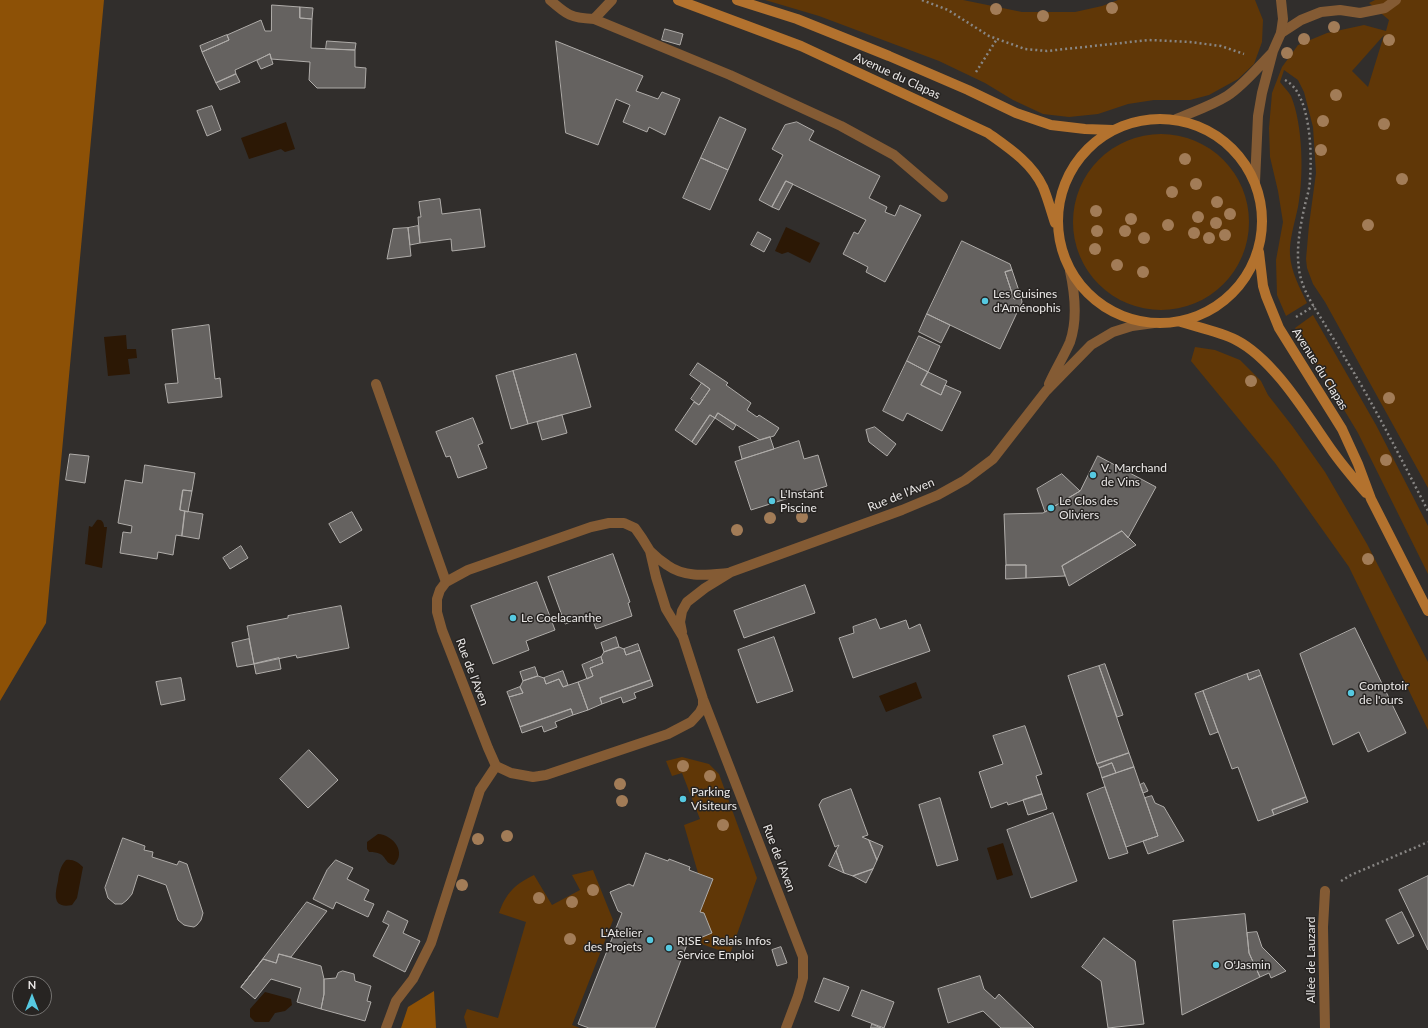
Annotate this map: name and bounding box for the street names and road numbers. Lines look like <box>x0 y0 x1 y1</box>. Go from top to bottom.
street label: Avenue du Clapas <box>851 50 943 102</box>
street label: Avenue du Clapas <box>1289 325 1351 413</box>
street label: Rue de l'Aven <box>865 475 937 515</box>
street label: Rue de l'Aven <box>453 636 491 708</box>
street label: Rue de l'Aven <box>760 822 798 894</box>
street label: Allée de Lauzard <box>1304 917 1318 1003</box>

